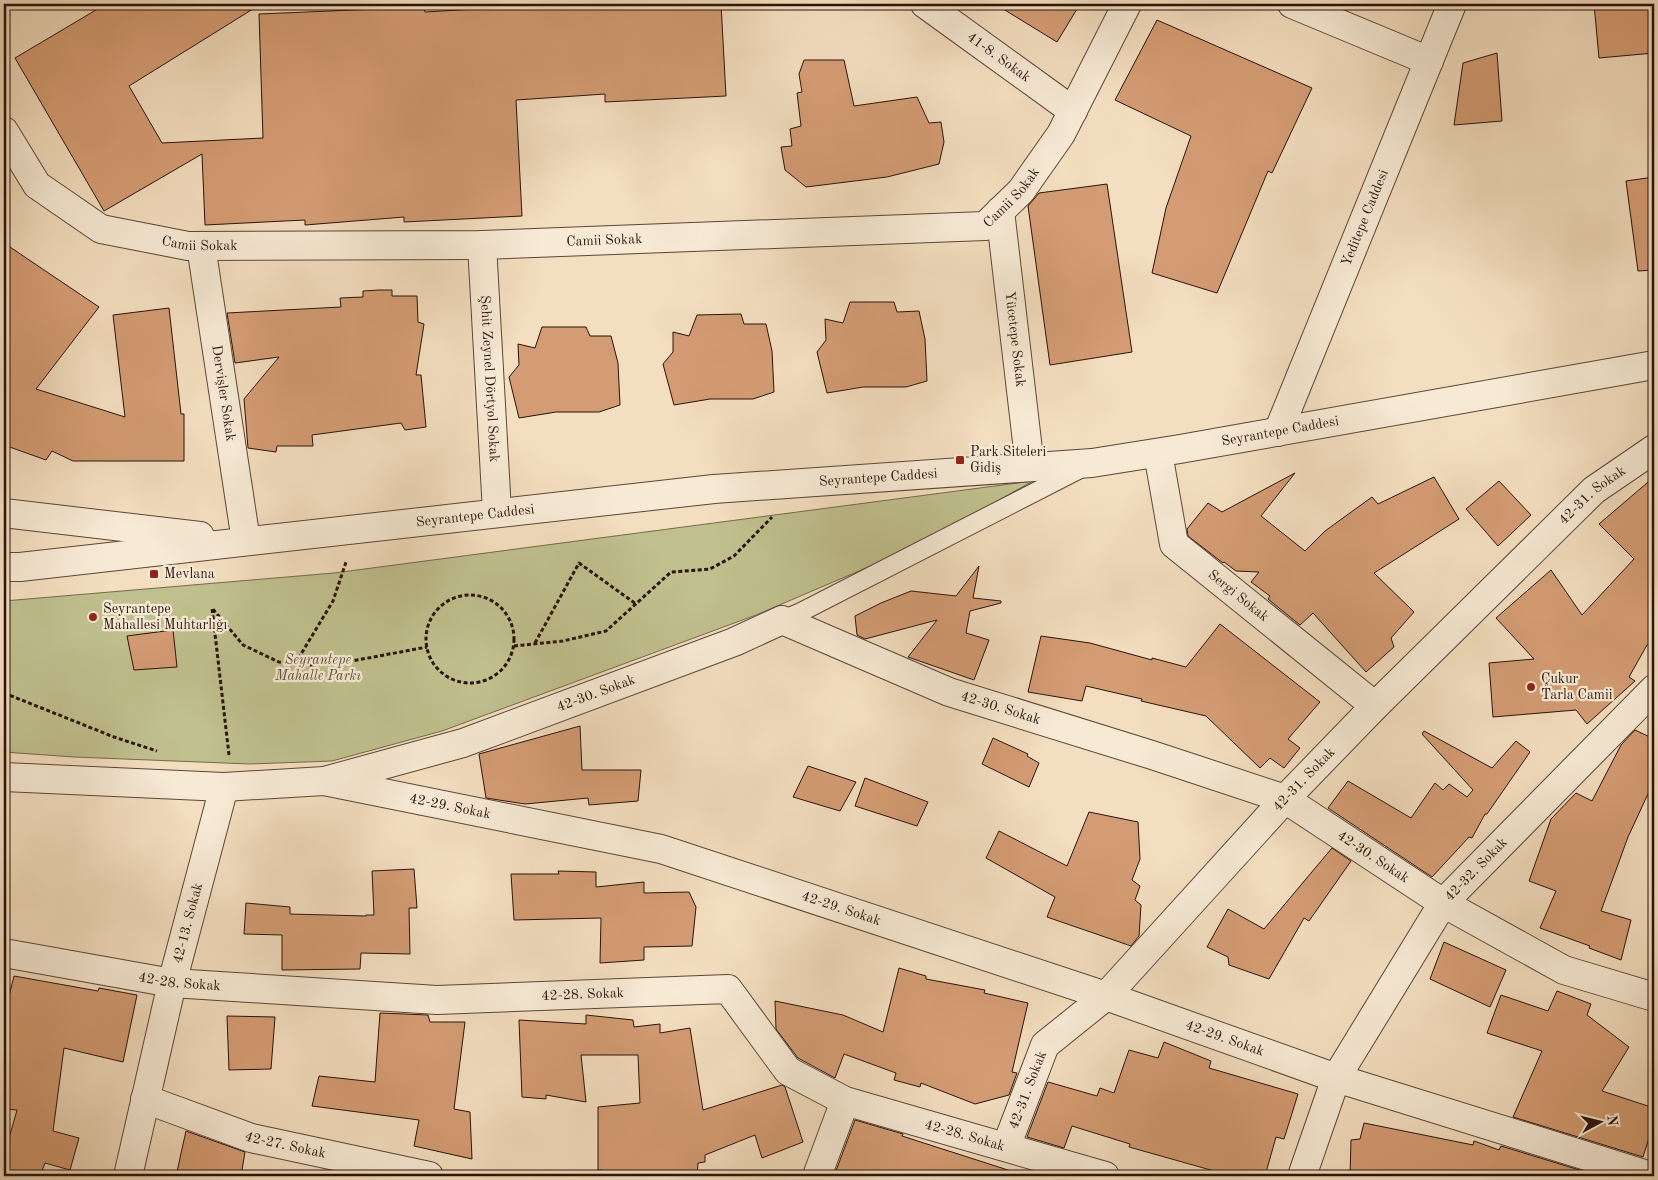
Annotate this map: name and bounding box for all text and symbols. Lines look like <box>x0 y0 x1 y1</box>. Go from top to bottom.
street label: 41-8. Sokak <box>964 30 1033 85</box>
street label: Camii Sokak <box>981 165 1042 230</box>
street label: Yeditepe Caddesi <box>1339 167 1391 268</box>
street label: Camii Sokak <box>566 232 643 249</box>
street label: Camii Sokak <box>161 234 237 253</box>
street label: Yücetepe Sokak <box>1002 290 1028 388</box>
street label: Şehit Zeynel Dörtyol Sokak <box>478 295 501 463</box>
street label: Dervişler Sokak <box>209 344 238 443</box>
street label: Seyrantepe Caddesi <box>1220 414 1340 449</box>
place label: Park Siteleri Gidiş <box>970 445 1047 475</box>
marker: Park Siteleri Gidiş <box>954 454 966 466</box>
street label: 42-31. Sokak <box>1556 464 1628 527</box>
street label: Seyrantepe Caddesi <box>818 467 938 489</box>
street label: Seyrantepe Caddesi <box>415 502 535 529</box>
place label: Mevlana <box>164 567 215 581</box>
street label: Sergi Sokak <box>1205 567 1271 624</box>
marker: Mevlana <box>148 568 160 580</box>
place label: Seyrantepe Mahallesi Muhtarlığı <box>103 602 227 632</box>
marker: Seyrantepe Mahallesi Muhtarlığı <box>87 611 99 623</box>
park label: Seyrantepe Mahalle Parkı <box>274 653 361 683</box>
street label: 42-30. Sokak <box>555 672 637 714</box>
place label: Çukur Tarla Camii <box>1541 672 1613 702</box>
marker: Çukur Tarla Camii <box>1525 681 1537 693</box>
street label: 42-30. Sokak <box>959 689 1042 727</box>
street label: 42-31. Sokak <box>1270 745 1338 814</box>
street label: 42-29. Sokak <box>408 791 492 821</box>
street label: 42-30. Sokak <box>1335 828 1412 886</box>
street label: 42-32. Sokak <box>1442 835 1510 904</box>
street label: 42-13. Sokak <box>171 881 205 965</box>
street label: 42-29. Sokak <box>800 889 883 928</box>
street label: 42-28. Sokak <box>137 970 221 993</box>
street label: 42-28. Sokak <box>541 986 624 1003</box>
street label: 42-29. Sokak <box>1184 1018 1266 1059</box>
street label: 42-31. Sokak <box>1006 1049 1049 1131</box>
north arrow <box>1576 1098 1626 1148</box>
text: N <box>1604 1114 1620 1127</box>
street label: 42-28. Sokak <box>923 1117 1006 1154</box>
street label: 42-27. Sokak <box>243 1129 327 1161</box>

